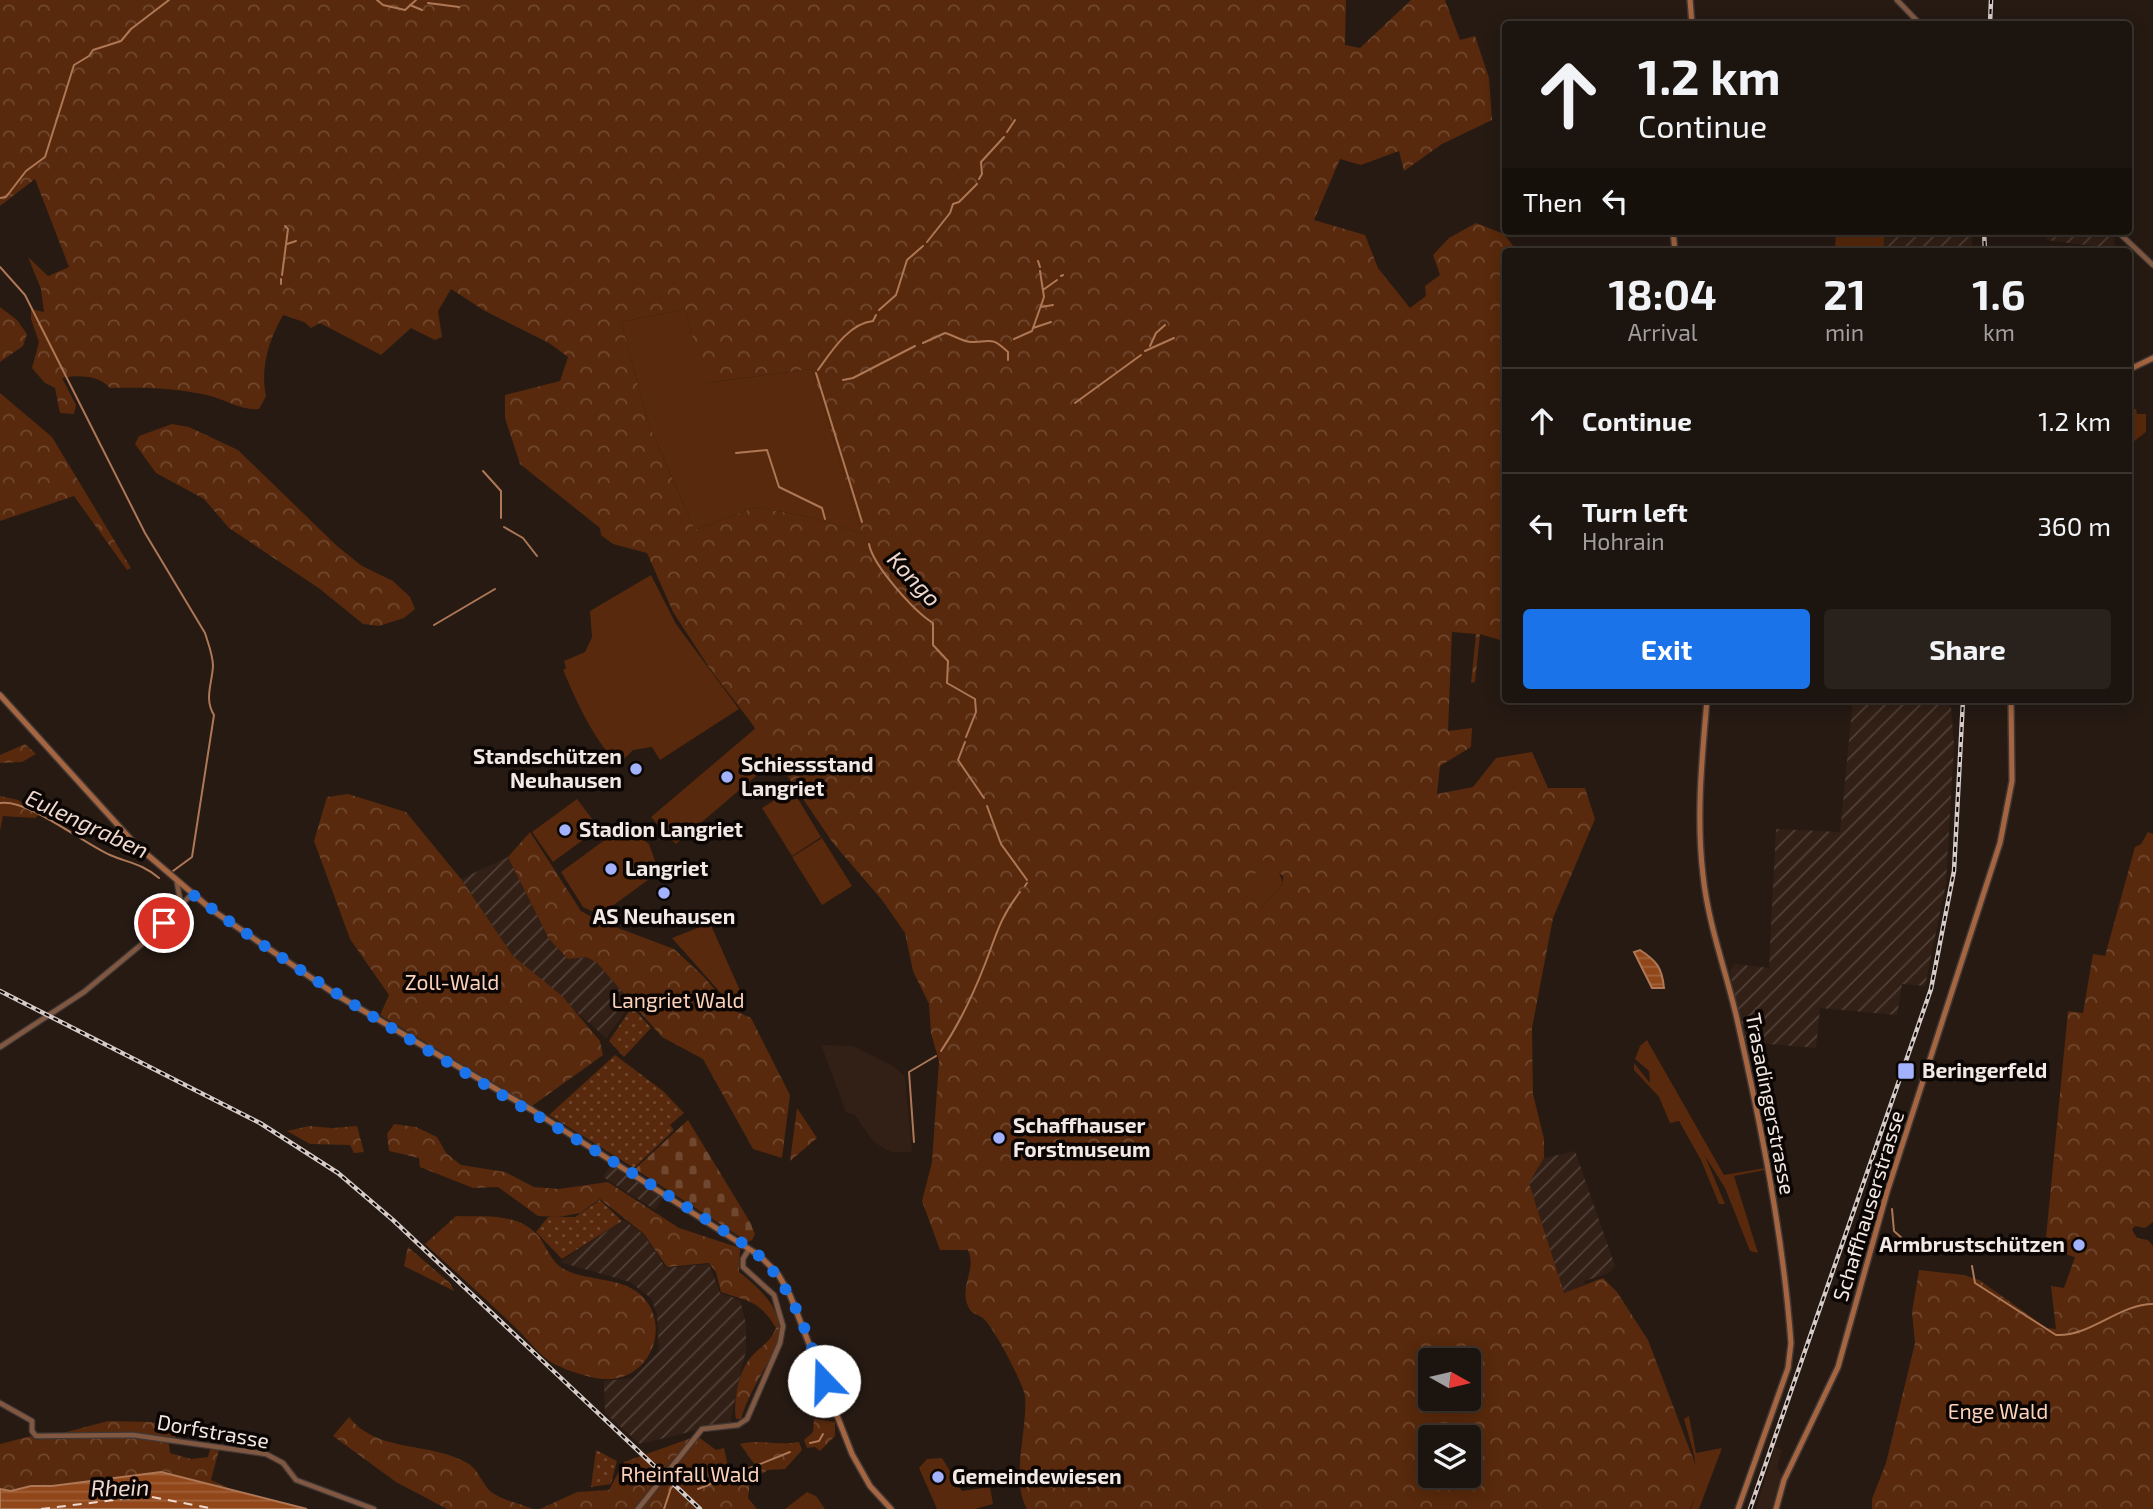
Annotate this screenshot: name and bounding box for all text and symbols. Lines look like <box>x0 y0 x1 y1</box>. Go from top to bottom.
text: 1.2 km <box>1638 46 1781 105</box>
icon: ahead <box>1523 49 1614 140</box>
text: Continue <box>1638 106 1767 144</box>
icon: left <box>1596 182 1634 220</box>
text: Then <box>1523 186 1582 217</box>
text: 18:04 <box>1608 268 1717 318</box>
text: 21 <box>1823 268 1866 318</box>
text: 1.6 <box>1972 268 2026 318</box>
text: Arrival <box>1628 318 1698 346</box>
text: min <box>1825 318 1864 346</box>
text: km <box>1983 318 2015 346</box>
icon: ahead <box>1523 402 1561 440</box>
text: Continue <box>1582 405 1692 436</box>
text: 1.2 km <box>2038 405 2111 436</box>
text: Turn left <box>1582 496 1688 527</box>
icon: left <box>1523 507 1561 545</box>
text: 360 m <box>2037 510 2111 541</box>
text: Hohrain <box>1582 527 1665 555</box>
water label: Kongo <box>882 545 947 612</box>
button: Exit <box>1523 609 1810 689</box>
button: Share <box>1824 609 2111 689</box>
place label: Standschützen Neuhausen <box>473 743 622 792</box>
place label: Schiessstand Langriet <box>741 751 873 800</box>
marker: Standschützen Neuhausen <box>628 761 644 777</box>
marker: Schiessstand Langriet <box>719 769 735 785</box>
water label: Eulengraben <box>21 782 153 864</box>
place label: Stadion Langriet <box>579 816 743 841</box>
marker: Stadion Langriet <box>557 822 573 838</box>
place label: Langriet <box>625 855 709 880</box>
marker: Langriet <box>603 861 619 877</box>
marker: AS Neuhausen <box>656 885 672 901</box>
pin <box>134 893 194 953</box>
place label: AS Neuhausen <box>593 903 735 928</box>
icon: arrive <box>145 904 183 942</box>
park label: Zoll-Wald <box>405 969 499 994</box>
park label: Langriet Wald <box>611 987 745 1012</box>
street label: Trasadingerstrasse <box>1742 1011 1801 1197</box>
place label: Beringerfeld <box>1922 1057 2047 1082</box>
marker: Beringerfeld <box>1896 1061 1916 1081</box>
street label: Schaffhauserstrasse <box>1827 1107 1908 1304</box>
place label: Schaffhauser Forstmuseum <box>1013 1112 1150 1161</box>
marker: Schaffhauser Forstmuseum <box>991 1130 1007 1146</box>
place label: Armbrustschützen <box>1879 1231 2065 1256</box>
marker: Armbrustschützen <box>2071 1237 2087 1253</box>
position arrow <box>787 1344 861 1418</box>
north arrow <box>1418 1348 1480 1410</box>
map controls <box>1418 1348 1481 1488</box>
park label: Enge Wald <box>1948 1398 2048 1423</box>
street label: Dorfstrasse <box>155 1408 271 1453</box>
button: layers <box>1418 1425 1481 1488</box>
park label: Rheinfall Wald <box>620 1461 760 1486</box>
place label: Gemeindewiesen <box>952 1463 1122 1488</box>
marker: Gemeindewiesen <box>930 1469 946 1485</box>
water label: Rhein <box>90 1472 150 1502</box>

